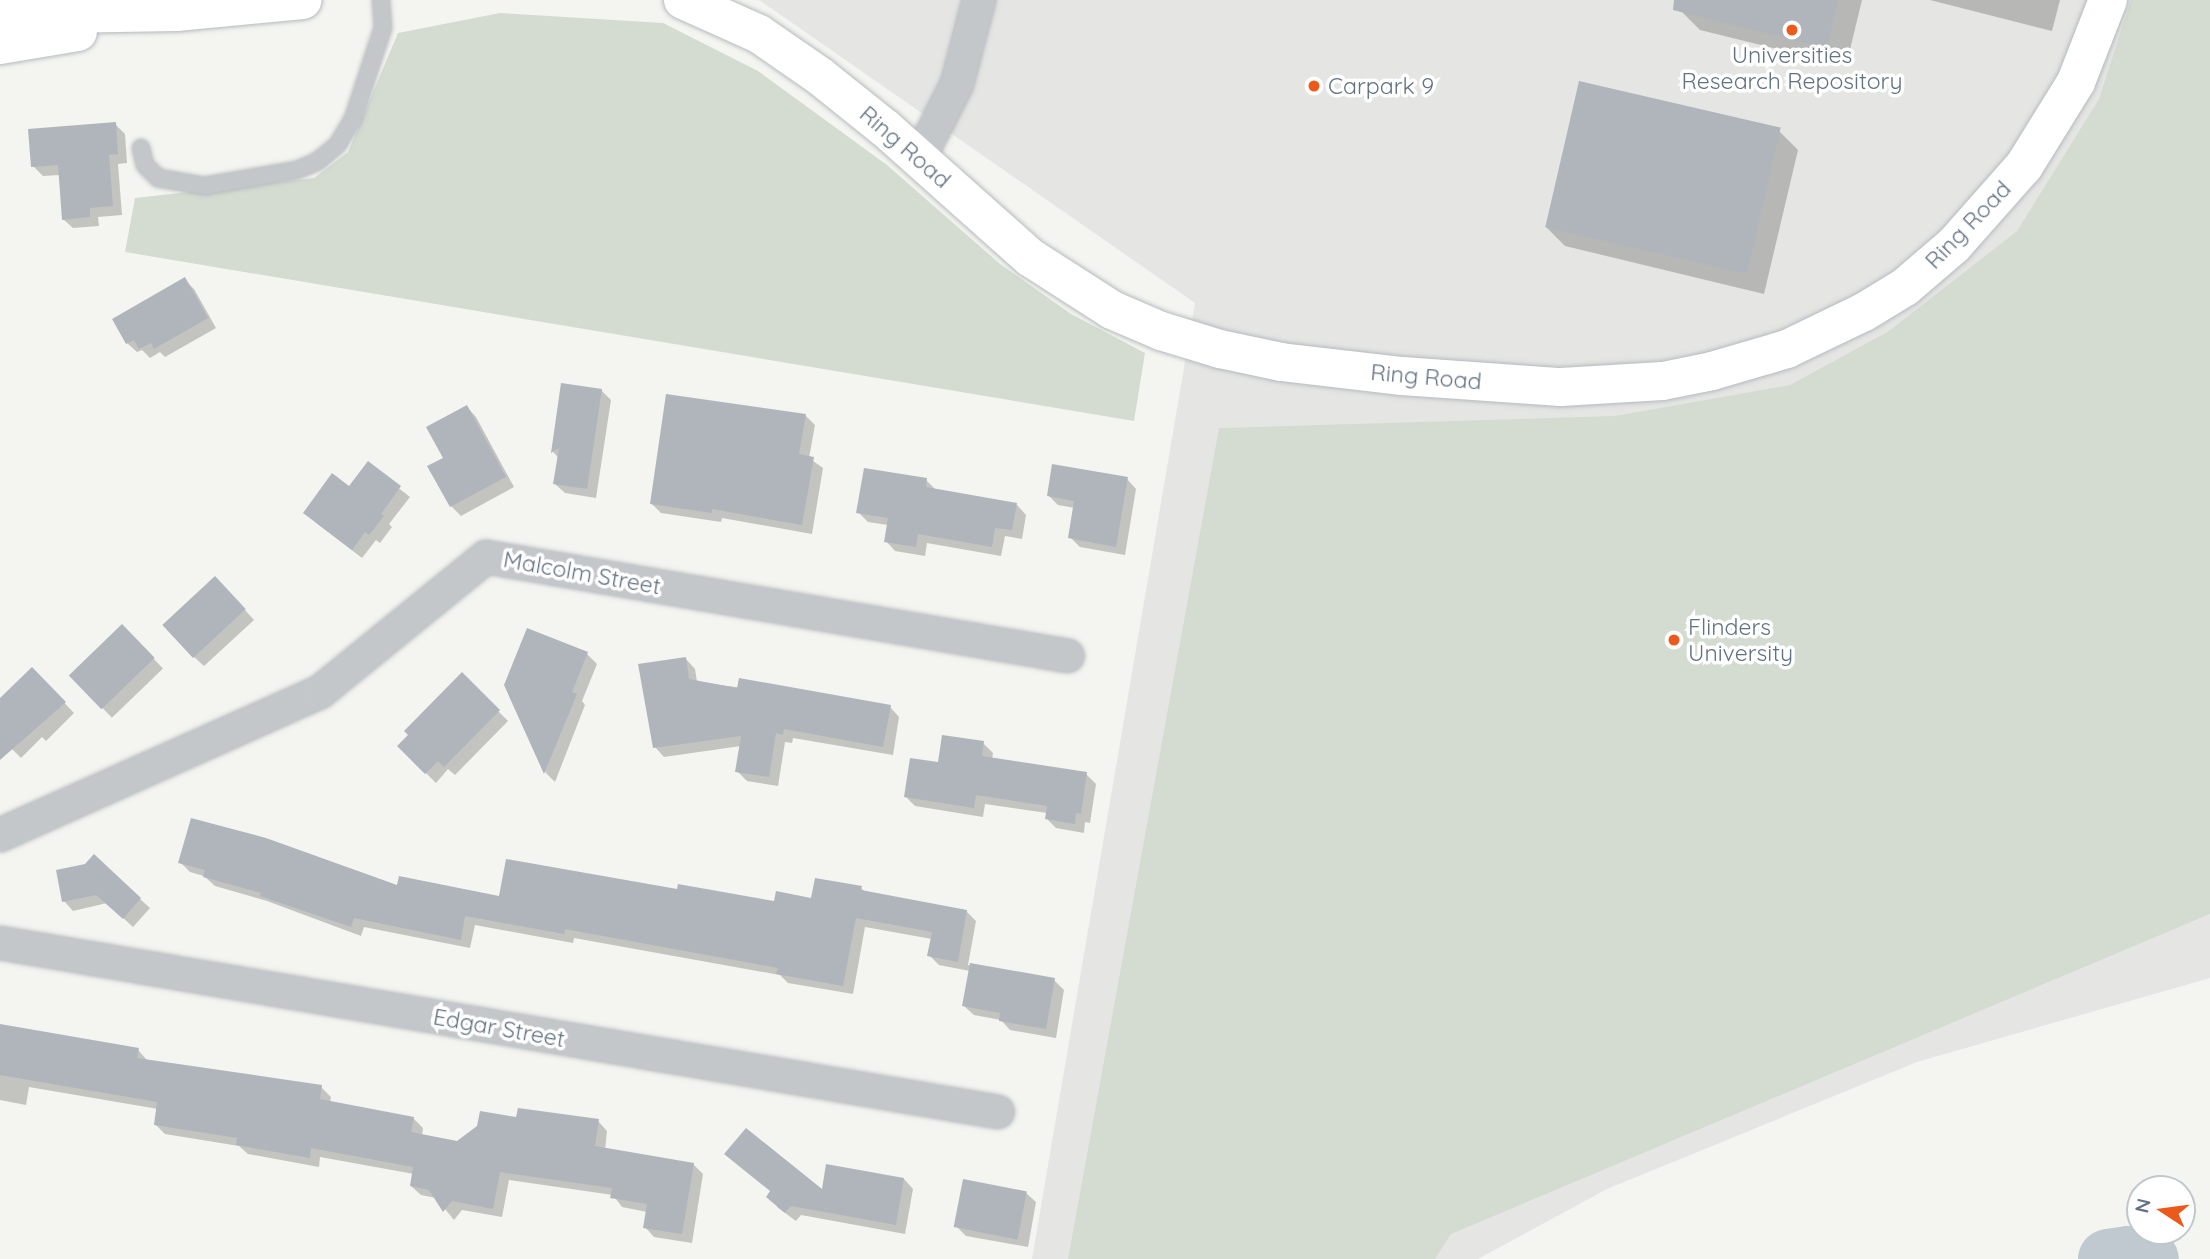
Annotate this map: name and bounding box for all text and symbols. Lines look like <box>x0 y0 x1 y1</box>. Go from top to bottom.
marker: Universities Research Repository <box>1784 22 1800 38</box>
place label: Universities Research Repository <box>1681 41 1903 95</box>
place label: Carpark 9 <box>1328 72 1434 100</box>
marker: Carpark 9 <box>1306 78 1322 94</box>
street label: Ring Road <box>854 100 956 194</box>
street label: Ring Road <box>1919 175 2017 275</box>
street label: Ring Road <box>1369 358 1483 396</box>
street label: Malcolm Street <box>501 546 663 600</box>
place label: Flinders University <box>1688 613 1793 667</box>
marker: Flinders University <box>1666 632 1682 648</box>
street label: Edgar Street <box>431 1003 567 1053</box>
north arrow <box>2126 1175 2196 1245</box>
text: N <box>2129 1196 2156 1215</box>

